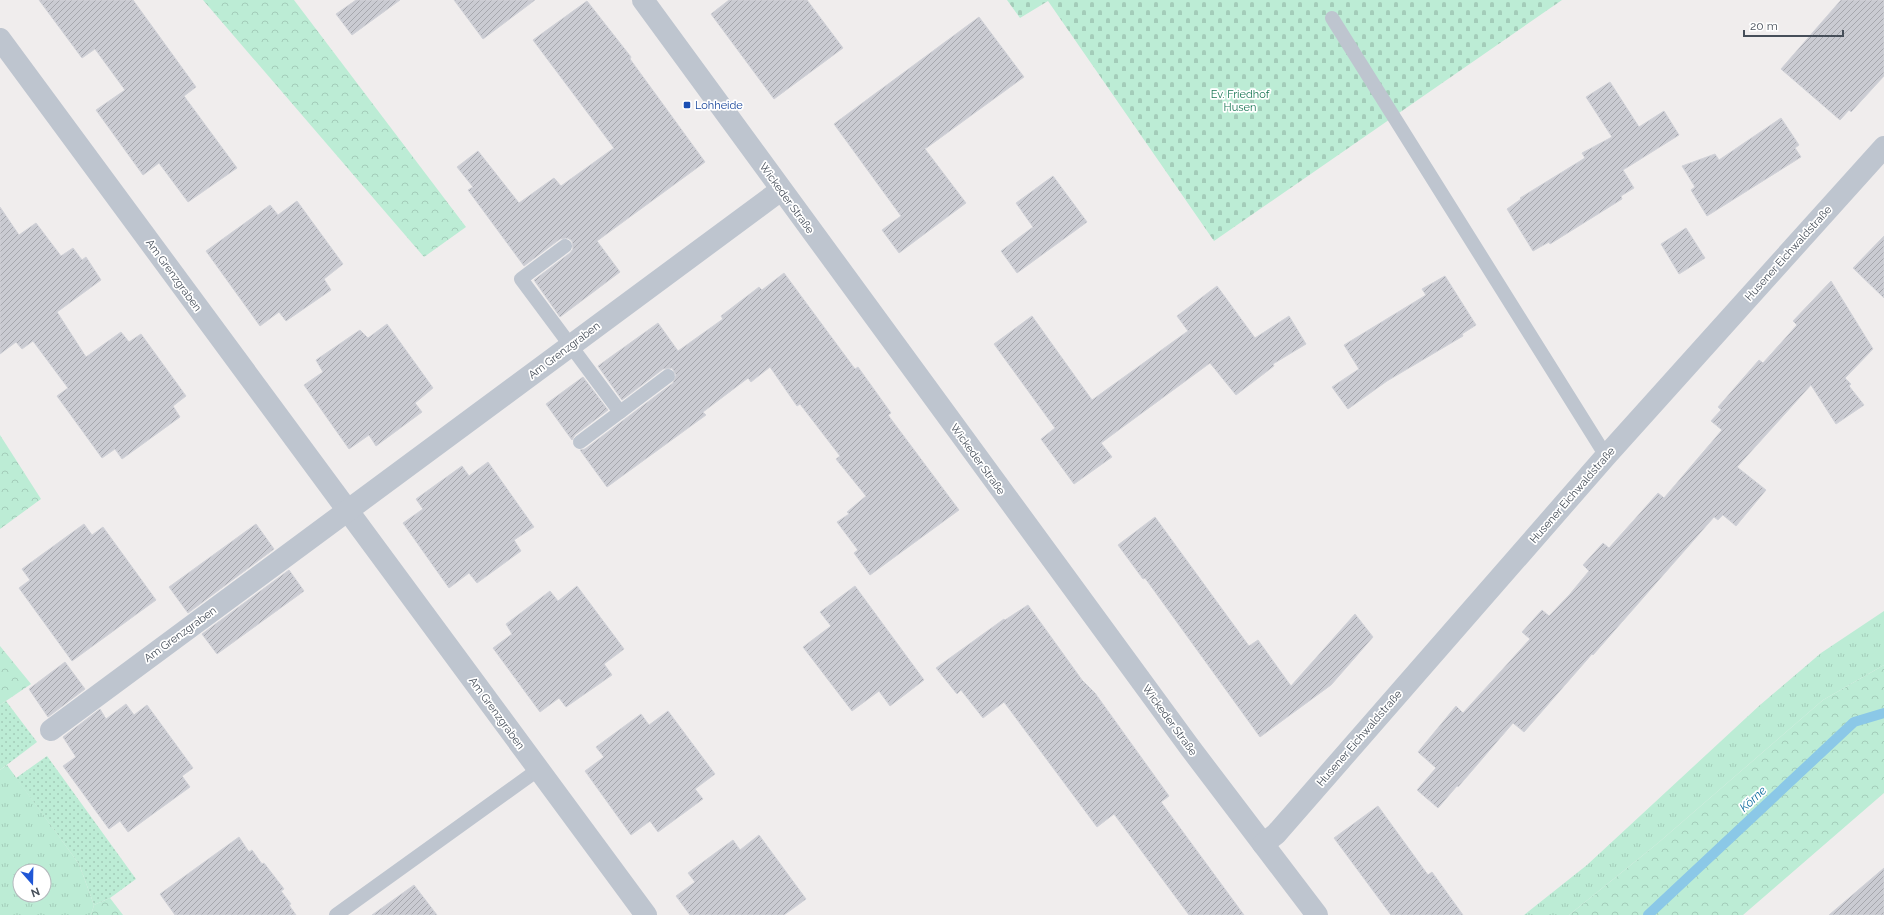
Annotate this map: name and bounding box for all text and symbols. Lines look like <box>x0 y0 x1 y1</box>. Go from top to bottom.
scale bar <box>1744 12 1843 38</box>
text: 20 m <box>1750 19 1778 33</box>
park label: Ev. Friedhof Husen <box>1211 88 1270 114</box>
place label: Lohheide <box>695 99 743 112</box>
marker: Lohheide <box>682 100 692 110</box>
street label: Wickeder Straße <box>757 160 817 237</box>
street label: Husener Eichwaldstraße <box>1742 203 1835 303</box>
street label: Am Grenzgraben <box>143 237 204 314</box>
street label: Am Grenzgraben <box>526 319 603 382</box>
street label: Wickeder Straße <box>948 421 1008 498</box>
street label: Husener Eichwaldstraße <box>1527 444 1618 546</box>
street label: Am Grenzgraben <box>142 604 219 665</box>
street label: Am Grenzgraben <box>466 675 527 752</box>
street label: Wickeder Straße <box>1140 682 1200 759</box>
street label: Husener Eichwaldstraße <box>1314 687 1405 789</box>
water label: Körne <box>1737 783 1770 815</box>
north arrow <box>12 863 52 903</box>
text: N <box>29 884 41 899</box>

